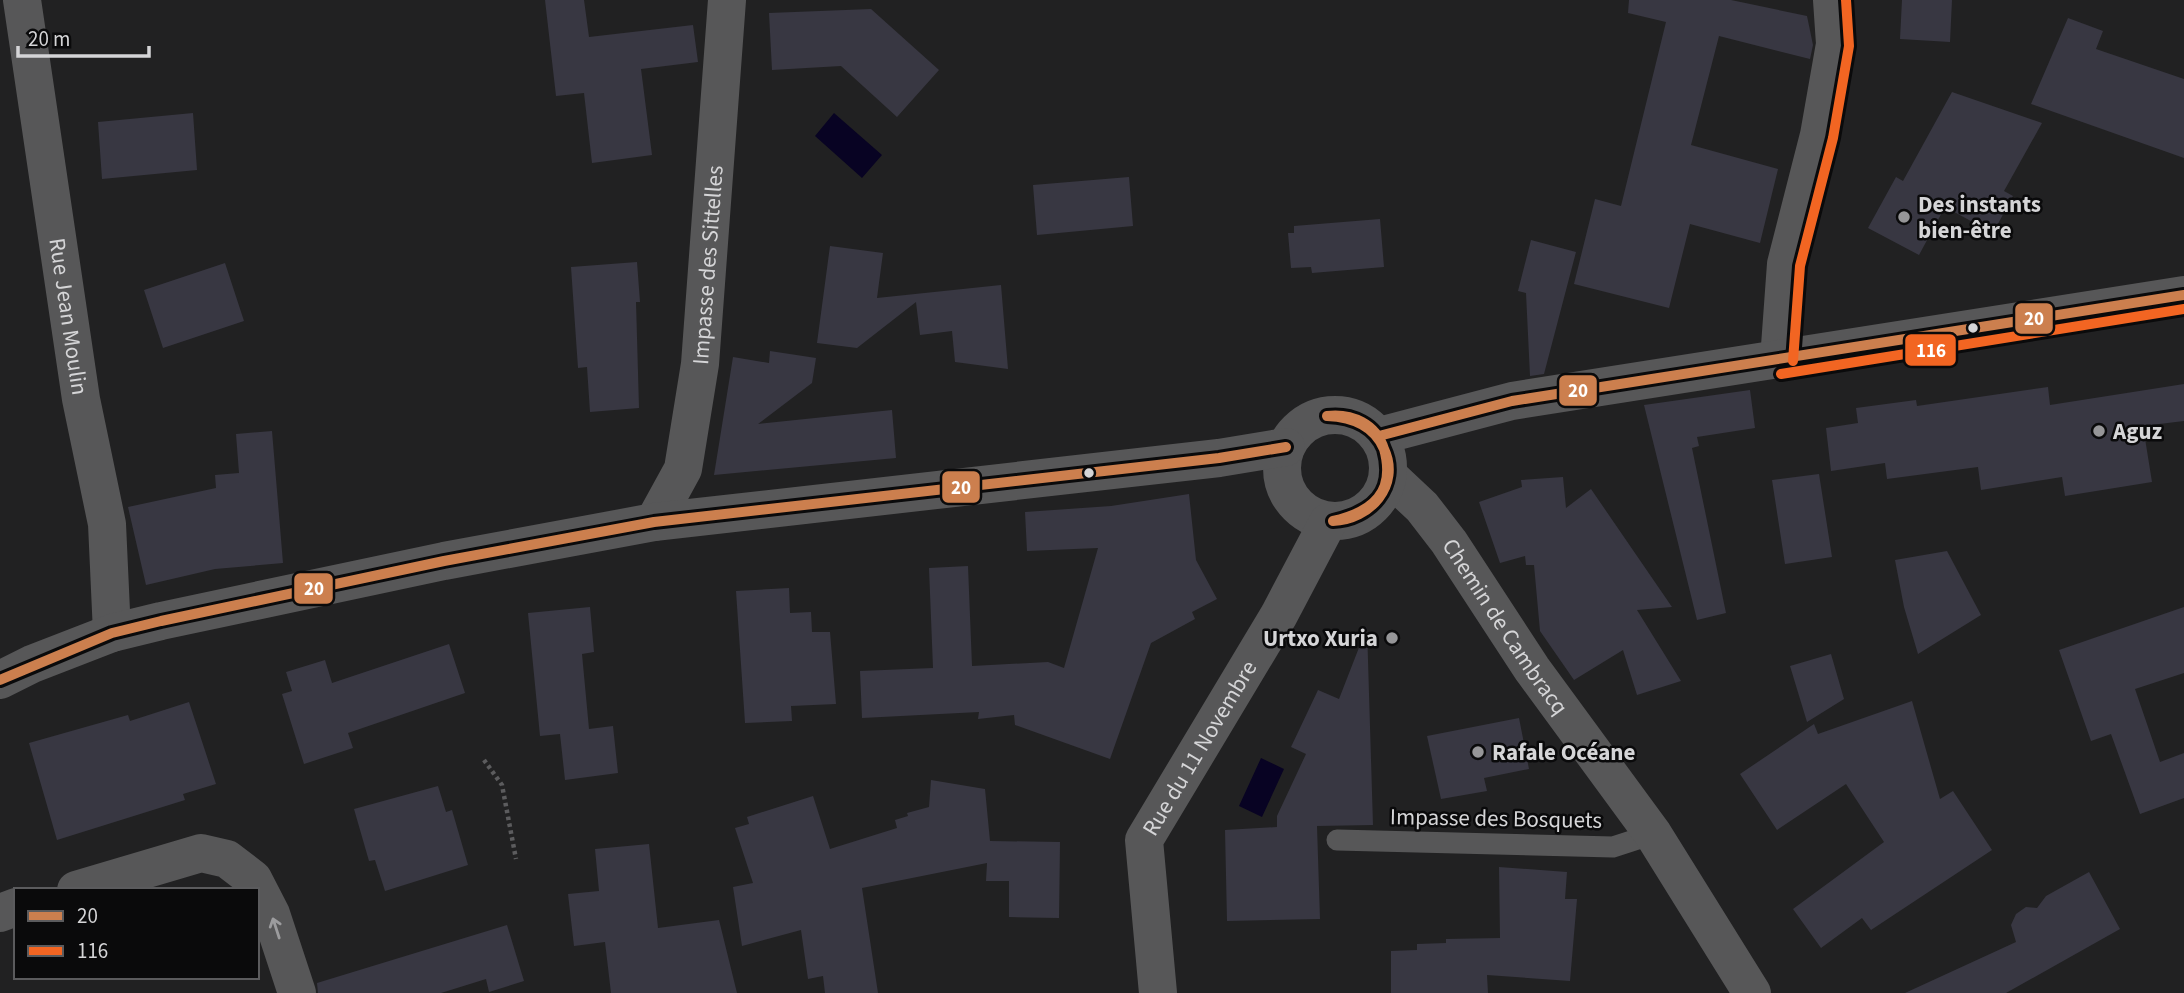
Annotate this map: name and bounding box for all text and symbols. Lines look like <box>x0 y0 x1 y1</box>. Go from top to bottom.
scale bar <box>18 14 149 58</box>
text: 20 m <box>28 24 70 54</box>
street label: Impasse des Sittelles <box>684 164 732 366</box>
place label: Des instants bien-être <box>1918 188 2041 247</box>
marker: Des instants bien-être <box>1896 209 1912 225</box>
street label: Rue Jean Moulin <box>40 236 96 397</box>
line badge: 20 <box>2014 302 2054 335</box>
text: 20 <box>2024 306 2044 333</box>
unlabelled marker <box>1966 321 1980 335</box>
line badge: 116 <box>1904 333 1957 367</box>
text: 116 <box>1916 338 1946 365</box>
line badge: 20 <box>1558 374 1598 407</box>
text: 20 <box>1568 378 1588 405</box>
place label: Aguz <box>2112 415 2163 448</box>
marker: Aguz <box>2091 423 2107 439</box>
unlabelled marker <box>1082 466 1096 480</box>
line badge: 20 <box>941 470 981 504</box>
text: 20 <box>951 475 971 502</box>
street label: Chemin de Cambracq <box>1434 532 1576 722</box>
line badge: 20 <box>293 572 334 605</box>
text: 20 <box>304 576 324 603</box>
place label: Urtxo Xuria <box>1263 622 1378 655</box>
marker: Urtxo Xuria <box>1384 630 1400 646</box>
street label: Rue du 11 Novembre <box>1134 654 1265 842</box>
place label: Rafale Océane <box>1492 736 1635 769</box>
marker: Rafale Océane <box>1470 744 1486 760</box>
street label: Impasse des Bosquets <box>1390 800 1602 837</box>
legend <box>14 888 259 979</box>
text: 20 <box>77 901 98 931</box>
one-way arrow <box>269 917 282 939</box>
text: 116 <box>77 936 108 966</box>

